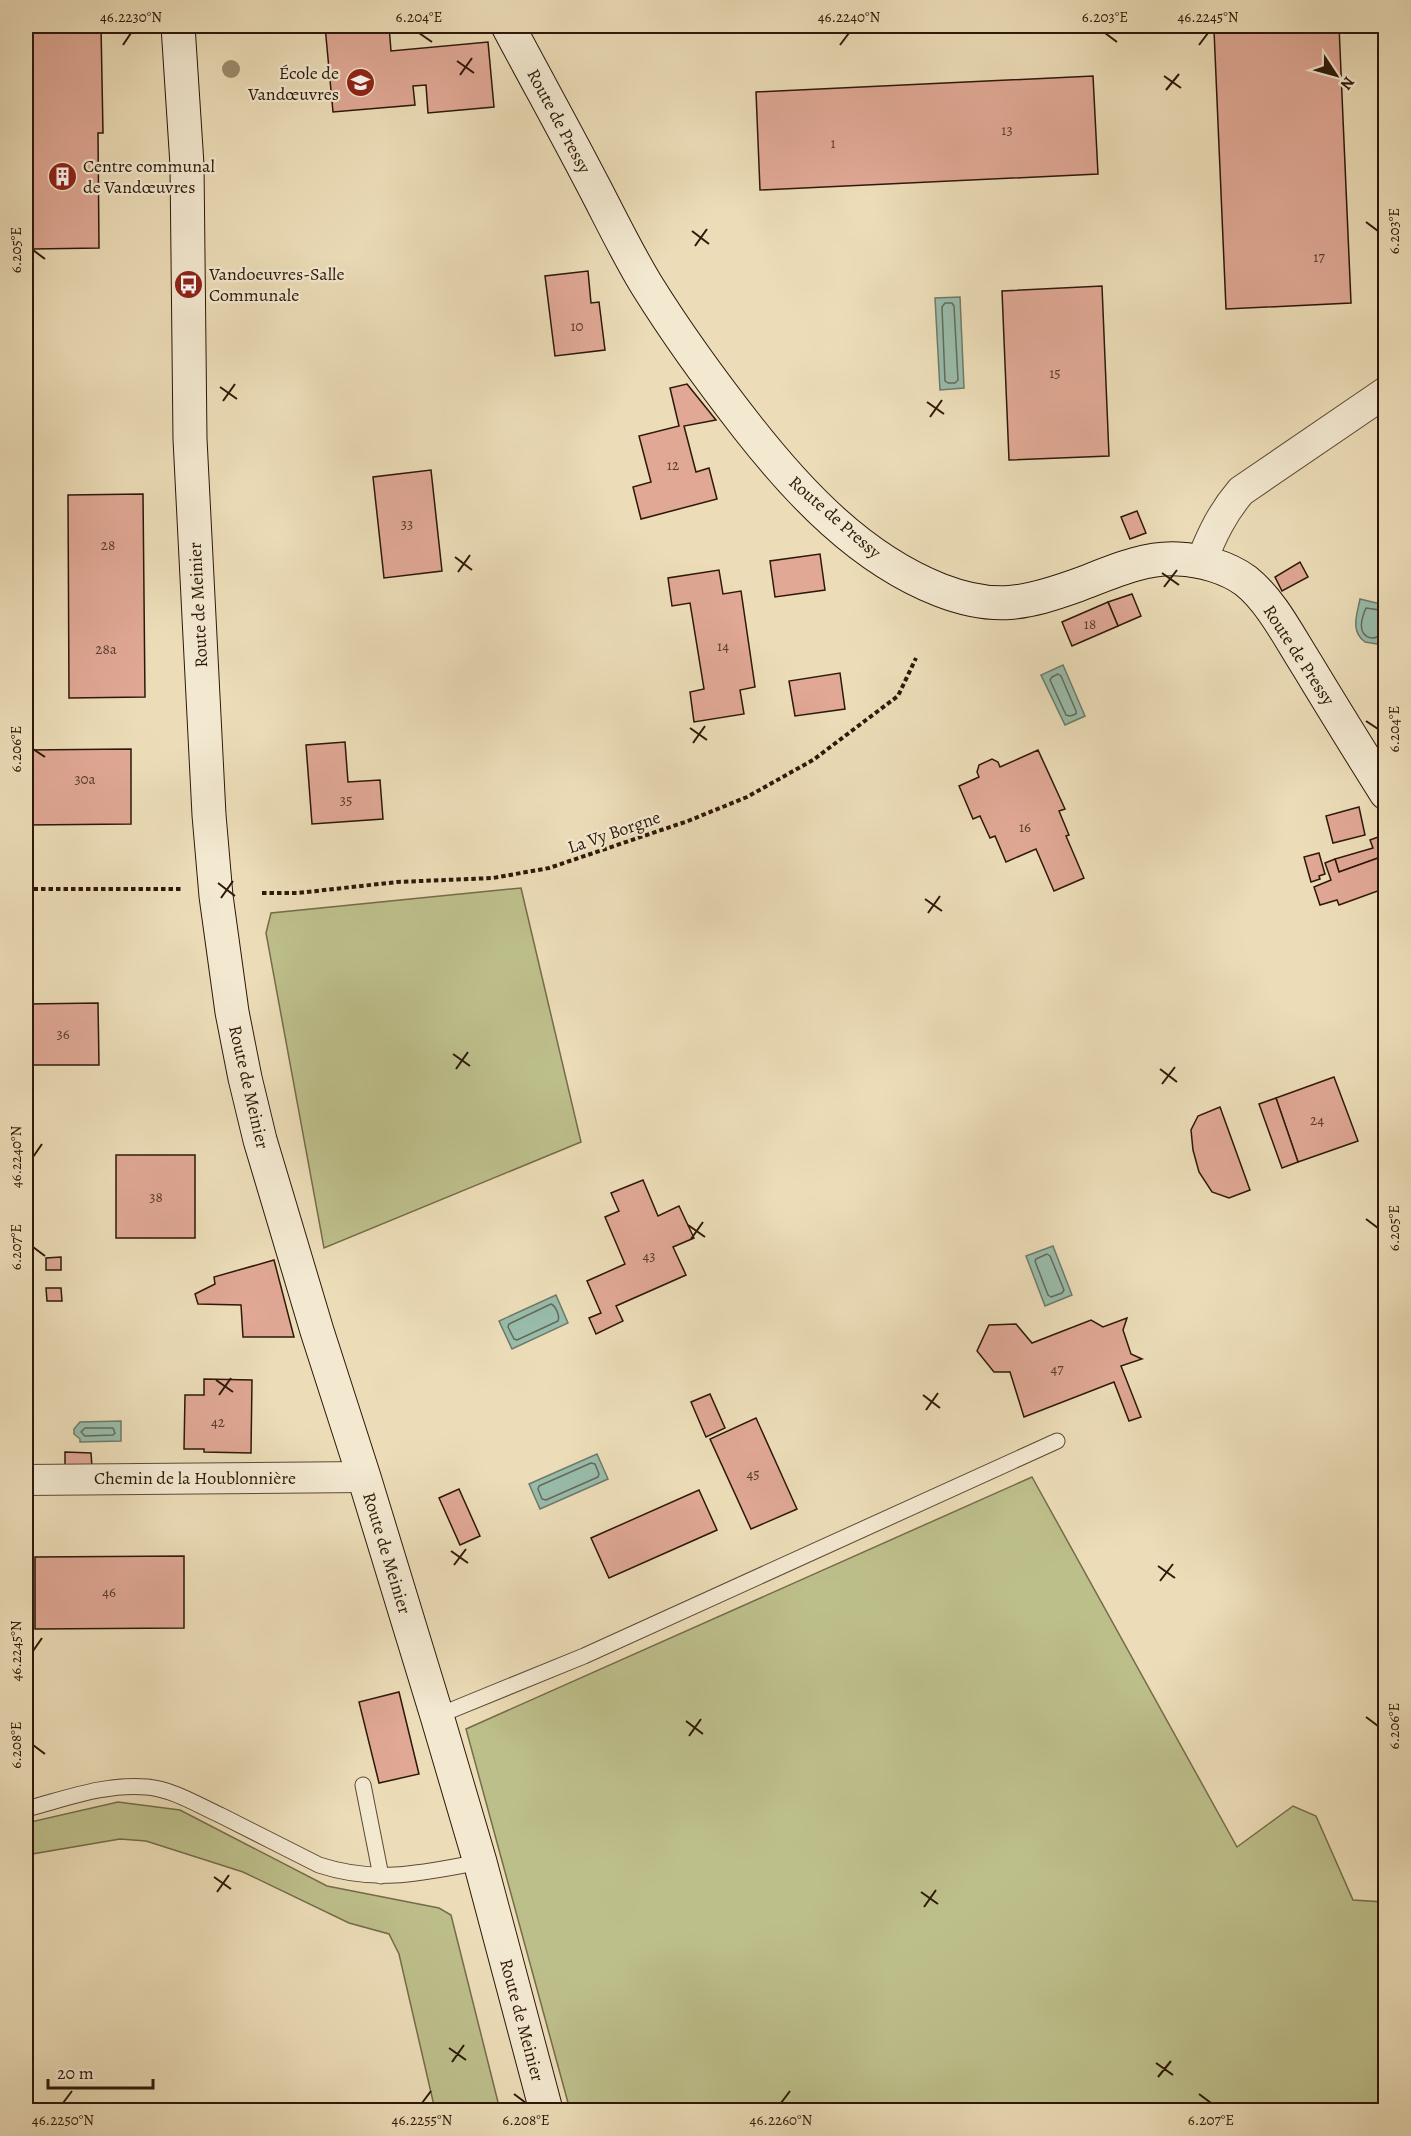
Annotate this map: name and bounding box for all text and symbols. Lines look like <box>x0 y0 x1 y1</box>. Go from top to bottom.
text: 46.2230°N <box>100 7 162 27</box>
text: 6.204°E <box>396 7 442 27</box>
text: 46.2240°N <box>818 7 881 27</box>
text: 6.203°E <box>1082 7 1128 27</box>
text: 46.2245°N <box>1177 7 1239 27</box>
north arrow <box>1306 45 1366 105</box>
place label: École de Vandœuvres <box>247 61 339 106</box>
street label: Route de Pressy <box>521 65 597 178</box>
school or university icon: École de Vandœuvres <box>344 67 376 99</box>
text: N <box>1335 72 1360 95</box>
house number: 13 <box>1001 120 1013 140</box>
house number: 1 <box>830 133 836 153</box>
place label: Centre communal de Vandœuvres <box>83 154 215 199</box>
building icon: Centre communal de Vandœuvres <box>46 160 78 192</box>
text: 6.203°E <box>1384 208 1404 254</box>
text: 6.205°E <box>6 227 26 273</box>
house number: 17 <box>1313 247 1325 267</box>
place label: Vandoeuvres-Salle Communale <box>208 262 345 307</box>
bus stop icon: Vandoeuvres-Salle Communale <box>172 268 204 300</box>
house number: 10 <box>570 316 584 336</box>
house number: 15 <box>1049 363 1061 383</box>
house number: 12 <box>667 455 679 475</box>
street label: Route de Pressy <box>784 470 887 564</box>
house number: 33 <box>401 514 413 534</box>
house number: 28 <box>101 535 115 555</box>
street label: Route de Meinier <box>183 541 213 669</box>
street label: Route de Pressy <box>1258 600 1341 711</box>
house number: 18 <box>1084 614 1096 634</box>
house number: 14 <box>717 636 729 656</box>
house number: 28a <box>95 639 117 659</box>
text: 6.204°E <box>1384 706 1404 752</box>
text: 6.206°E <box>6 726 26 772</box>
house number: 30a <box>74 769 96 789</box>
house number: 35 <box>340 790 352 810</box>
street label: La Vy Borgne <box>564 805 664 859</box>
house number: 16 <box>1019 817 1031 837</box>
street label: Route de Meinier <box>223 1023 275 1151</box>
house number: 36 <box>56 1024 70 1044</box>
house number: 24 <box>1310 1110 1324 1130</box>
text: 46.2240°N <box>6 1125 26 1188</box>
house number: 38 <box>149 1187 163 1207</box>
text: 6.205°E <box>1384 1205 1404 1251</box>
text: 6.207°E <box>6 1224 26 1270</box>
house number: 43 <box>642 1246 656 1266</box>
house number: 47 <box>1050 1359 1064 1379</box>
house number: 42 <box>211 1412 225 1432</box>
house number: 45 <box>746 1464 760 1484</box>
street label: Chemin de la Houblonnière <box>94 1466 296 1490</box>
street label: Route de Meinier <box>357 1489 417 1617</box>
house number: 46 <box>102 1582 116 1602</box>
text: 46.2245°N <box>6 1620 26 1682</box>
text: 6.206°E <box>1384 1703 1404 1749</box>
text: 6.208°E <box>6 1721 26 1769</box>
street label: Route de Meinier <box>494 1956 550 2084</box>
scale bar <box>48 2052 153 2090</box>
text: 20 m <box>57 2061 94 2085</box>
text: 46.2250°N <box>32 2110 94 2130</box>
text: 46.2255°N <box>392 2110 453 2130</box>
text: 6.208°E <box>502 2110 550 2130</box>
text: 46.2260°N <box>750 2110 813 2130</box>
text: 6.207°E <box>1188 2110 1234 2130</box>

